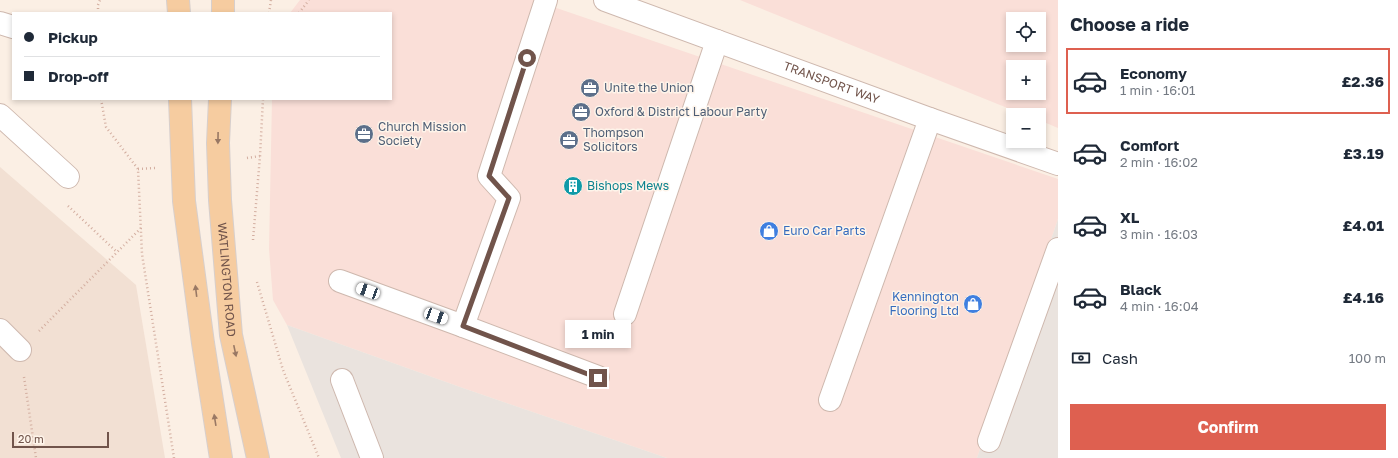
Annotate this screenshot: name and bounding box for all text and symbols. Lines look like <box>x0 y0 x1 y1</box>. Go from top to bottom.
map controls <box>1006 12 1046 148</box>
button: locate <box>1006 12 1046 52</box>
text: Choose a ride <box>1070 13 1189 35</box>
text: Pickup <box>48 28 98 46</box>
route start <box>518 49 536 67</box>
street label: TRANSPORT WAY <box>781 58 882 107</box>
button: + <box>1006 60 1046 100</box>
icon: car <box>1072 63 1108 99</box>
text: Economy <box>1120 64 1187 82</box>
text: Drop-off <box>48 67 108 85</box>
text: £2.36 <box>1341 72 1384 90</box>
office icon: Unite the Union <box>579 77 601 99</box>
place label: Unite the Union <box>604 80 694 95</box>
text: 1 min · 16:01 <box>1120 82 1195 98</box>
office icon: Oxford & District Labour Party <box>570 101 592 123</box>
place label: Oxford & District Labour Party <box>595 104 768 119</box>
button: − <box>1006 108 1046 148</box>
place label: Church Mission Society <box>378 119 466 148</box>
office icon: Church Mission Society <box>353 123 375 145</box>
place label: Thompson Solicitors <box>583 125 644 154</box>
office icon: Thompson Solicitors <box>558 129 580 151</box>
one-way arrow <box>215 132 222 144</box>
icon: car <box>1072 135 1108 171</box>
text: Comfort <box>1120 136 1179 154</box>
text: £3.19 <box>1343 144 1384 162</box>
text: 2 min · 16:02 <box>1120 154 1198 170</box>
building icon: Bishops Mews <box>562 175 584 197</box>
place label: Bishops Mews <box>587 178 669 193</box>
icon: car <box>1072 207 1108 243</box>
text: XL <box>1120 208 1139 226</box>
text: £4.01 <box>1342 216 1384 234</box>
shop icon: Euro Car Parts <box>758 220 780 242</box>
street label: WATLINGTON ROAD <box>215 222 239 337</box>
place label: Euro Car Parts <box>783 223 866 238</box>
text: 3 min · 16:03 <box>1120 226 1198 242</box>
icon: car <box>1072 279 1108 315</box>
text: Black <box>1120 280 1162 298</box>
car <box>355 281 381 301</box>
one-way arrow <box>193 285 199 297</box>
text: £4.16 <box>1343 288 1384 306</box>
place label: Kennington Flooring Ltd <box>889 289 959 318</box>
shop icon: Kennington Flooring Ltd <box>962 293 984 315</box>
text: 4 min · 16:04 <box>1120 298 1199 314</box>
car <box>423 306 449 326</box>
callout: 1 min <box>565 320 631 348</box>
text: 1 min <box>582 326 614 342</box>
one-way arrow <box>232 345 238 357</box>
icon: cash <box>1070 347 1092 369</box>
text: Cash <box>1102 349 1138 367</box>
text: 100 m <box>1349 350 1386 366</box>
route end <box>589 369 607 387</box>
button: Confirm <box>1070 404 1386 450</box>
one-way arrow <box>212 413 218 426</box>
scale bar <box>12 430 109 449</box>
text: 20 m <box>18 432 44 445</box>

